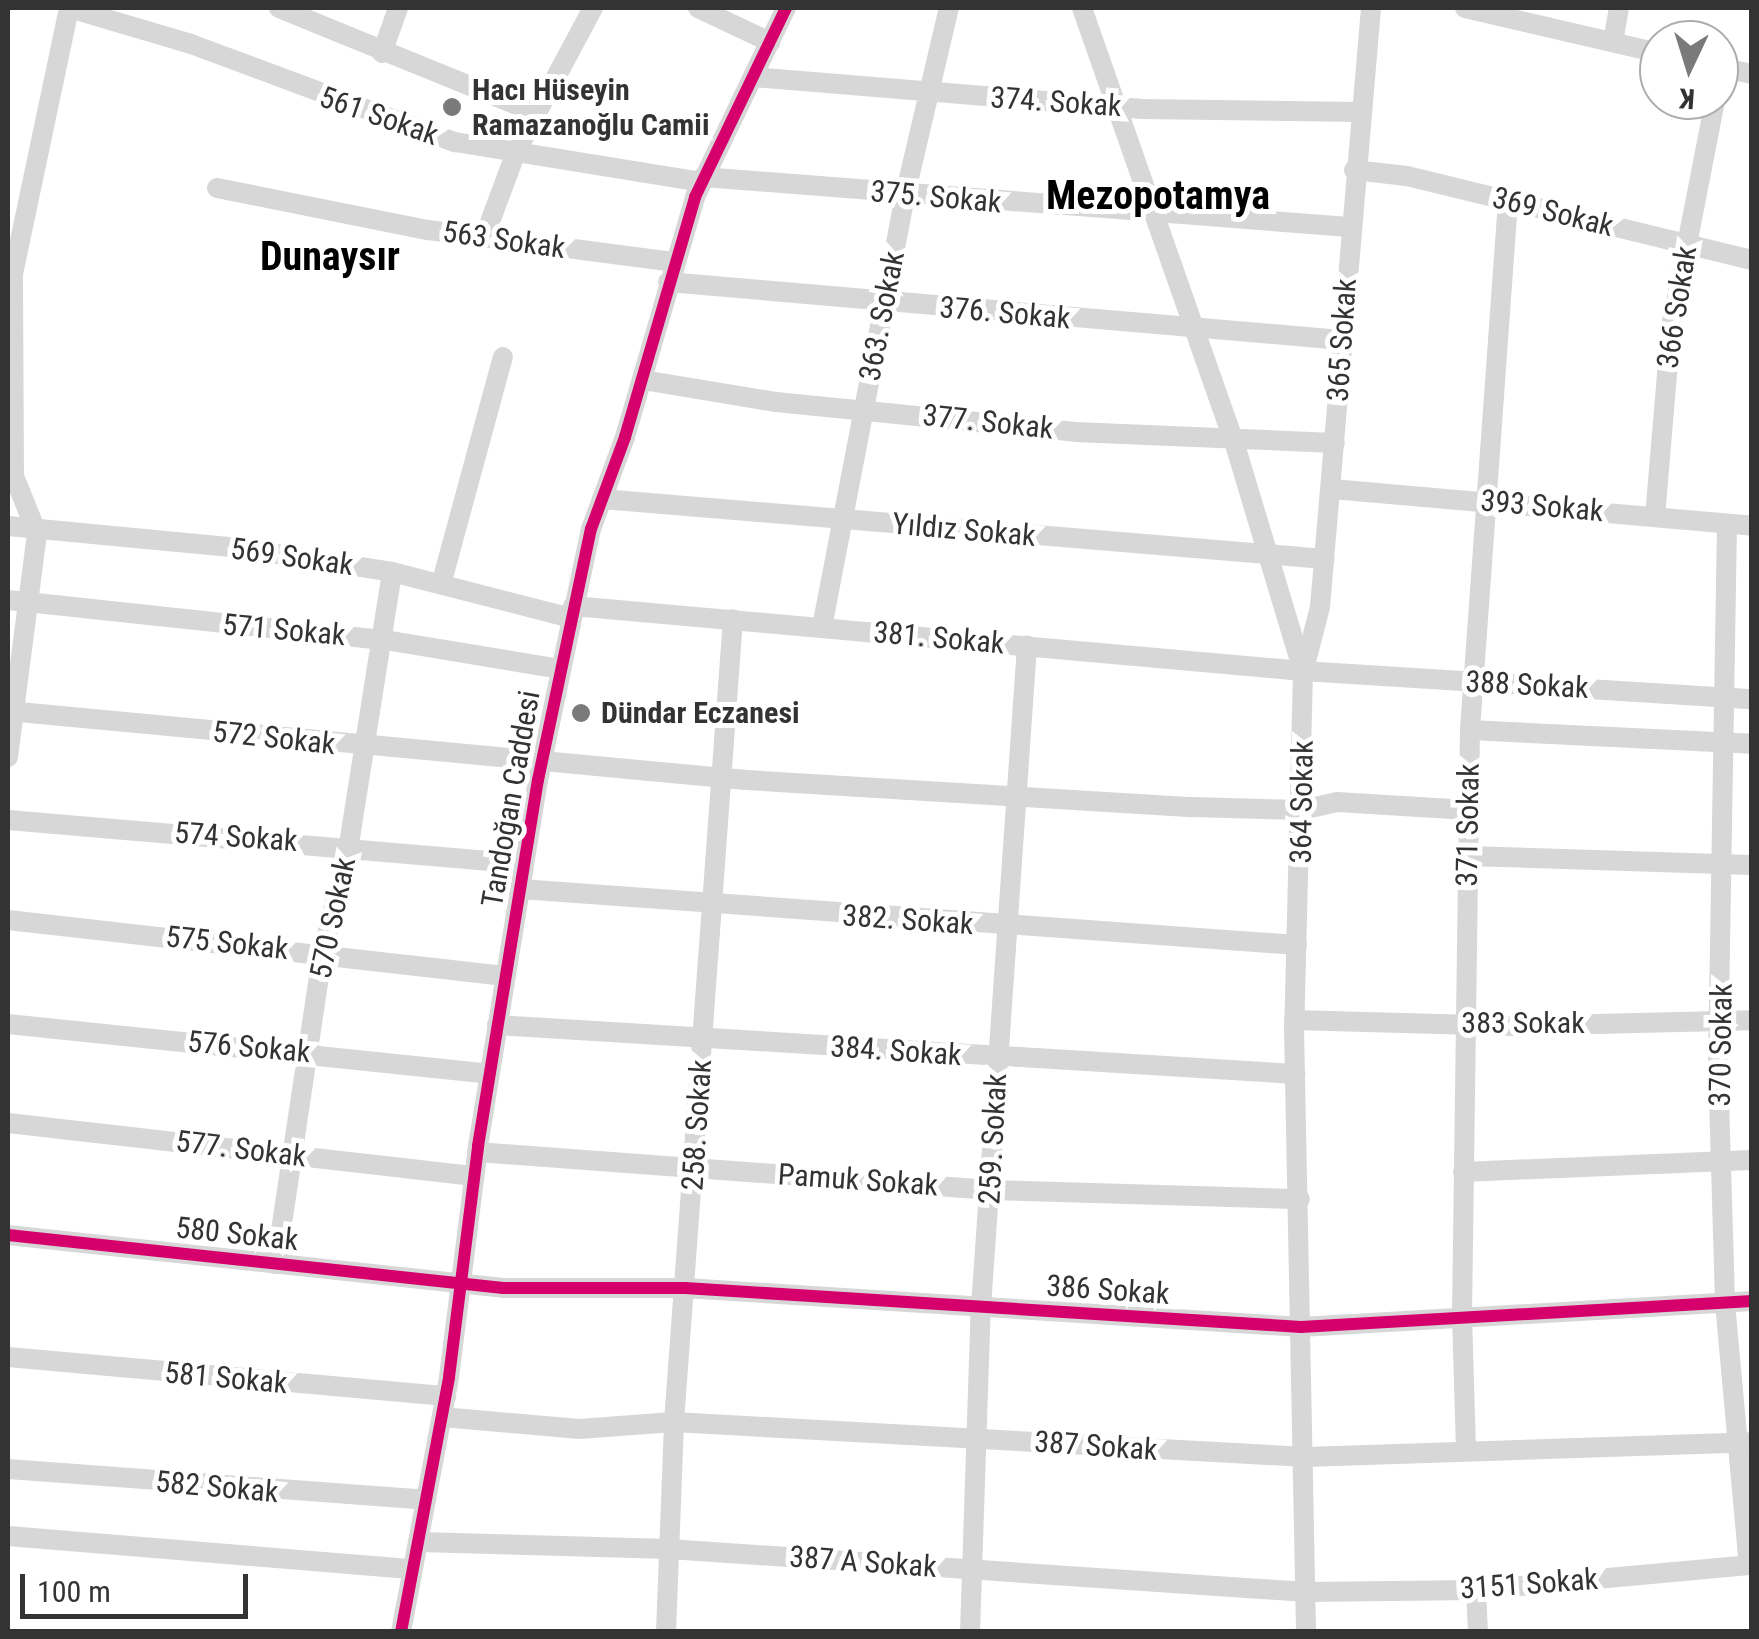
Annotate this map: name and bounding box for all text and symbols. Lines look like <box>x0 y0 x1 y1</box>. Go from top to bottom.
north arrow <box>1639 20 1739 120</box>
place label: Hacı Hüseyin Ramazanoğlu Camii <box>472 72 709 142</box>
street label: 561 Sokak <box>315 79 443 153</box>
street label: 374. Sokak <box>989 79 1123 125</box>
text: K <box>1678 81 1696 115</box>
marker: Hacı Hüseyin Ramazanoğlu Camii <box>441 96 463 118</box>
district label: Mezopotamya <box>1046 172 1270 220</box>
street label: 375. Sokak <box>869 173 1003 221</box>
street label: 369 Sokak <box>1489 180 1617 244</box>
street label: 563 Sokak <box>440 214 568 266</box>
district label: Dunaysır <box>260 233 400 281</box>
street label: 366 Sokak <box>1650 243 1704 371</box>
street label: 363. Sokak <box>852 248 912 384</box>
street label: 365 Sokak <box>1320 277 1364 403</box>
street label: 376. Sokak <box>938 289 1072 337</box>
street label: 377. Sokak <box>921 397 1055 447</box>
street label: 393 Sokak <box>1479 483 1605 529</box>
street label: Yıldız Sokak <box>891 506 1037 554</box>
street label: 569 Sokak <box>228 531 356 583</box>
street label: 571 Sokak <box>221 607 347 653</box>
street label: 381. Sokak <box>872 614 1006 662</box>
street label: 388 Sokak <box>1464 664 1590 706</box>
street label: Tandoğan Caddesi <box>474 688 548 910</box>
place label: Dündar Eczanesi <box>601 695 800 731</box>
marker: Dündar Eczanesi <box>570 702 592 724</box>
street label: 572 Sokak <box>211 714 337 762</box>
street label: 364 Sokak <box>1283 740 1321 864</box>
street label: 371 Sokak <box>1449 763 1487 887</box>
street label: 574 Sokak <box>173 815 299 859</box>
street label: 570 Sokak <box>303 854 363 982</box>
street label: 382. Sokak <box>841 897 975 943</box>
street label: 575 Sokak <box>164 919 290 967</box>
street label: 370 Sokak <box>1702 983 1740 1107</box>
street label: 383 Sokak <box>1461 1005 1585 1041</box>
street label: 576 Sokak <box>186 1024 312 1070</box>
street label: 384. Sokak <box>829 1028 963 1074</box>
street label: 258. Sokak <box>674 1058 720 1192</box>
street label: 259. Sokak <box>972 1073 1014 1205</box>
street label: 577. Sokak <box>174 1123 308 1175</box>
street label: Pamuk Sokak <box>777 1156 939 1204</box>
street label: 580 Sokak <box>174 1210 300 1258</box>
street label: 386 Sokak <box>1045 1268 1171 1312</box>
street label: 581 Sokak <box>163 1355 289 1401</box>
street label: 387 Sokak <box>1033 1424 1159 1468</box>
street label: 582 Sokak <box>154 1464 280 1510</box>
street label: 387 A Sokak <box>788 1539 938 1585</box>
scale bar <box>25 1554 252 1616</box>
street label: 3151 Sokak <box>1459 1561 1599 1607</box>
text: 100 m <box>37 1574 111 1609</box>

